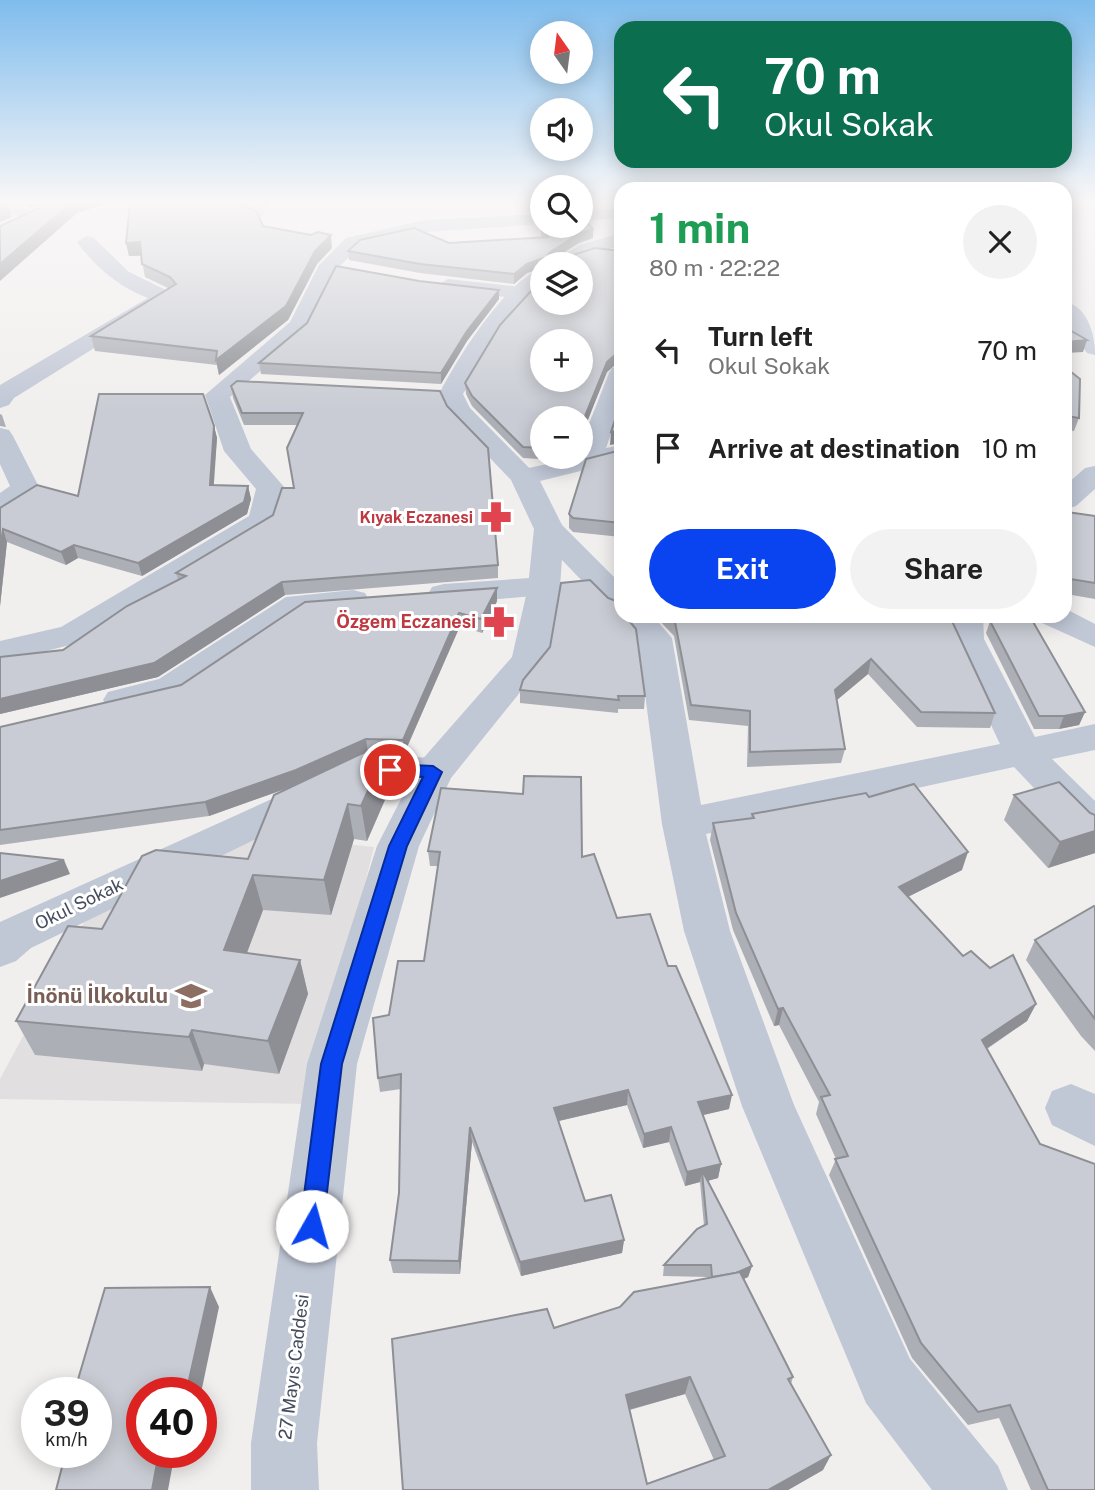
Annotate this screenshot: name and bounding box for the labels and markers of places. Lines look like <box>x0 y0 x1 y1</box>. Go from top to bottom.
pharmacy icon: Kıyak Eczanesi <box>479 500 513 534</box>
place label: Kıyak Eczanesi <box>359 508 473 527</box>
pharmacy icon: Özgem Eczanesi <box>482 605 516 639</box>
place label: Özgem Eczanesi <box>336 610 476 632</box>
pin <box>360 740 420 800</box>
school or university icon: İnönü İlkokulu <box>174 979 208 1013</box>
place label: İnönü İlkokulu <box>27 983 168 1008</box>

